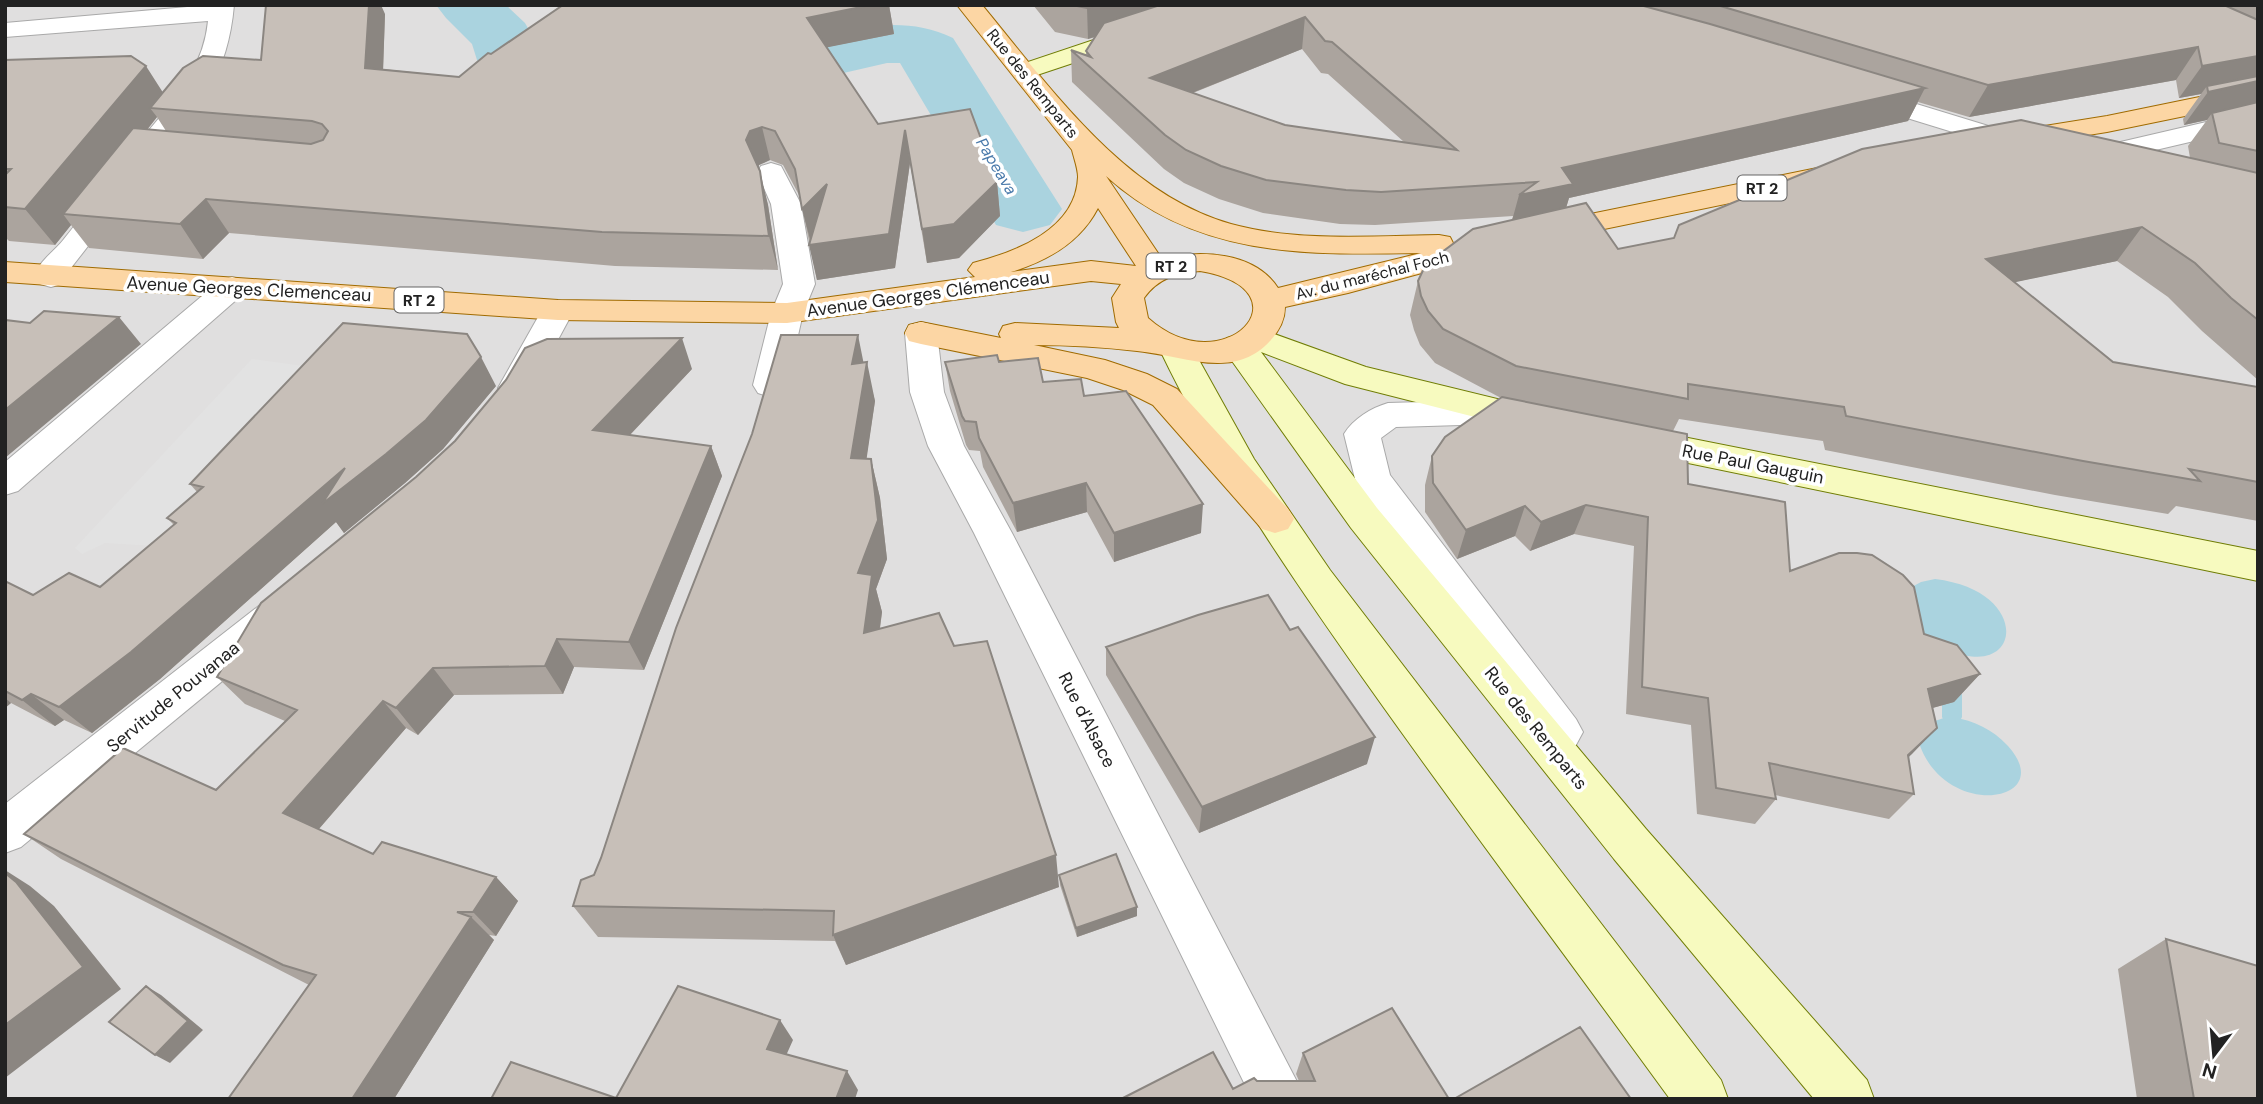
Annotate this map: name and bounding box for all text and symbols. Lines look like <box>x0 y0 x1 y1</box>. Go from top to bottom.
street label: Rue des Remparts <box>982 24 1083 142</box>
water label: Papeava <box>971 134 1022 199</box>
road number: RT 2 <box>1738 176 1786 200</box>
street label: Av. du maréchal Foch <box>1293 246 1451 305</box>
road number: RT 2 <box>1146 254 1196 278</box>
street label: Avenue Georges Clémenceau <box>805 265 1051 323</box>
street label: Avenue Georges Clemenceau <box>126 271 372 307</box>
road number: RT 2 <box>394 288 444 312</box>
street label: Rue Paul Gauguin <box>1680 439 1826 489</box>
street label: Servitude Pouvanaa <box>102 636 244 758</box>
street label: Rue des Remparts <box>1479 662 1593 794</box>
street label: Rue d'Alsace <box>1053 668 1121 772</box>
north arrow <box>2179 1020 2249 1090</box>
text: N <box>2199 1057 2220 1085</box>

